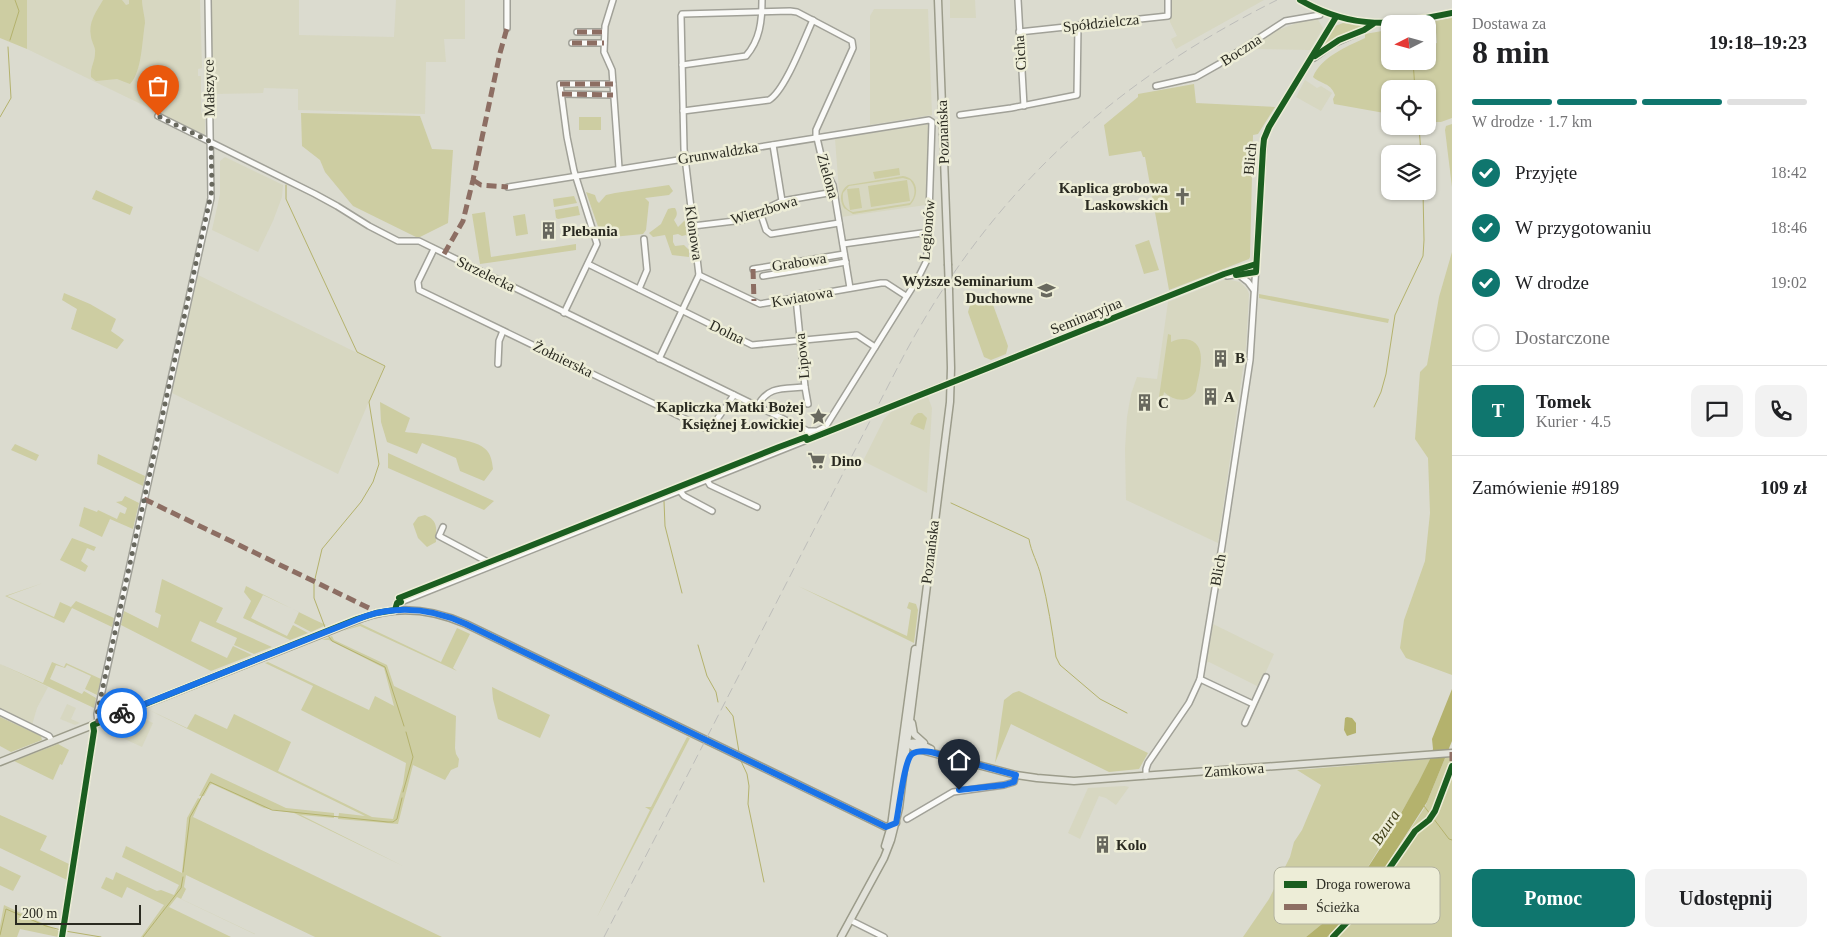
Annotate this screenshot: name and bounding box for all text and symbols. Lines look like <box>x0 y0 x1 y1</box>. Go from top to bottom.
street label: Spółdzielcza <box>1062 11 1140 35</box>
north arrow <box>1381 15 1436 70</box>
map controls <box>1381 15 1436 200</box>
text: Dostawa za <box>1472 15 1546 32</box>
street label: Boczna <box>1218 31 1265 69</box>
text: 19:18–19:23 <box>1709 32 1807 53</box>
text: 8 min <box>1472 34 1549 70</box>
street label: Cicha <box>1011 35 1029 71</box>
street label: Małszyce <box>200 59 218 117</box>
pin <box>137 65 179 116</box>
icon: bag <box>144 72 172 100</box>
button: locate <box>1381 80 1436 135</box>
street label: Poznańska <box>934 99 952 164</box>
text: W drodze · 1.7 km <box>1472 113 1592 130</box>
street label: Grunwaldzka <box>677 139 759 167</box>
street label: Blich <box>1241 142 1259 176</box>
button: layers <box>1381 145 1436 200</box>
street label: Zielona <box>814 152 842 201</box>
icon: check <box>1472 159 1500 187</box>
text: Przyjęte <box>1515 162 1577 183</box>
text: 18:42 <box>1771 164 1807 181</box>
place label: Kaplica grobowa Laskowskich <box>1059 180 1169 213</box>
church icon: Kaplica grobowa Laskowskich <box>1172 187 1192 207</box>
street label: Wierzbowa <box>729 192 799 228</box>
street label: Legionów <box>916 199 938 261</box>
street label: Klonowa <box>682 205 706 262</box>
icon: check <box>1472 214 1500 242</box>
text: W przygotowaniu <box>1515 217 1651 238</box>
text: 18:46 <box>1771 219 1807 236</box>
building icon: Plebania <box>538 221 558 241</box>
place label: Plebania <box>562 223 618 239</box>
street label: Grabowa <box>771 250 828 274</box>
street label: Strzelecka <box>454 253 518 295</box>
icon: check <box>1472 269 1500 297</box>
text: W drodze <box>1515 272 1589 293</box>
place label: Wyższe Seminarium Duchowne <box>902 273 1034 306</box>
text: 19:02 <box>1771 274 1807 291</box>
school or university icon: Wyższe Seminarium Duchowne <box>1037 280 1057 300</box>
street label: Kwiatowa <box>770 284 834 310</box>
street label: Seminaryjna <box>1048 294 1124 338</box>
street label: Dolna <box>707 317 747 347</box>
text: Dostarczone <box>1515 327 1610 348</box>
street label: Lipowa <box>792 332 812 380</box>
street label: Żołnierska <box>531 338 596 380</box>
building icon: B <box>1211 348 1231 368</box>
place label: B <box>1235 350 1245 366</box>
button: chat <box>1691 385 1743 437</box>
button: phone <box>1755 385 1807 437</box>
building icon: A <box>1200 387 1220 407</box>
place label: A <box>1224 389 1235 405</box>
text: Tomek <box>1536 391 1591 412</box>
building icon: C <box>1134 393 1154 413</box>
place label: C <box>1158 395 1169 411</box>
place label: Kapliczka Matki Bożej Księżnej Łowickiej <box>657 399 804 432</box>
text: T <box>1492 400 1504 421</box>
place icon: Kapliczka Matki Bożej Księżnej Łowickiej <box>808 406 828 426</box>
text: Kurier · 4.5 <box>1536 413 1611 430</box>
supermarket icon: Dino <box>807 451 827 471</box>
place label: Dino <box>831 453 862 469</box>
text: Zamówienie #9189 <box>1472 477 1619 498</box>
text: 109 zł <box>1760 477 1807 498</box>
street label: Poznańska <box>918 519 942 585</box>
street label: Blich <box>1207 552 1229 587</box>
courier <box>97 688 147 738</box>
icon: bike <box>108 699 136 727</box>
pin <box>938 739 980 790</box>
icon: home <box>945 746 973 774</box>
street label: Zamkowa <box>1204 760 1265 780</box>
water label: Bzura <box>1368 807 1403 848</box>
building icon: Kolo <box>1092 835 1112 855</box>
place label: Kolo <box>1116 837 1147 853</box>
legend <box>1274 867 1440 924</box>
button: Pomoc <box>1472 869 1635 927</box>
button: Udostępnij <box>1645 869 1807 927</box>
text: Droga rowerowa <box>1316 877 1411 892</box>
text: Ścieżka <box>1316 899 1360 915</box>
scale bar <box>15 902 141 925</box>
text: 200 m <box>22 906 57 921</box>

